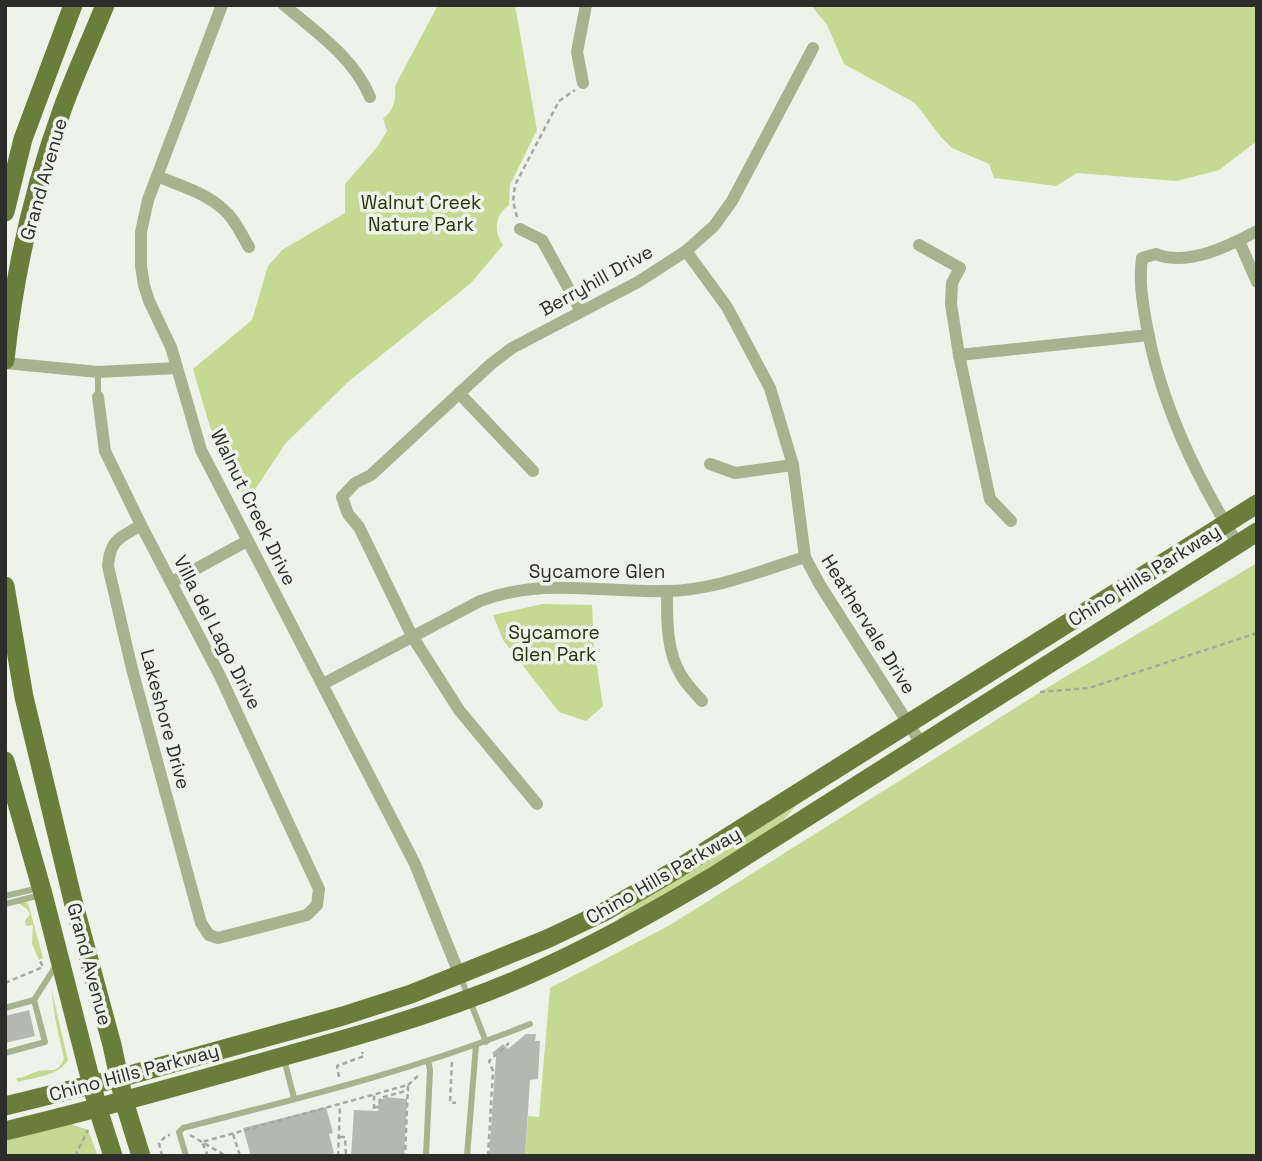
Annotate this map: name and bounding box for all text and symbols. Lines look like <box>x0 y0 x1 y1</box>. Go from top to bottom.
street label: Grand Avenue <box>14 115 73 243</box>
park label: Walnut Creek Nature Park <box>361 190 481 237</box>
street label: Berryhill Drive <box>535 239 657 322</box>
street label: Walnut Creek Drive <box>205 425 302 590</box>
street label: Chino Hills Parkway <box>1063 518 1225 632</box>
street label: Heathervale Drive <box>816 550 922 699</box>
street label: Villa del Lago Drive <box>168 551 267 714</box>
street label: Sycamore Glen <box>529 559 665 584</box>
park label: Sycamore Glen Park <box>508 620 600 667</box>
street label: Lakeshore Drive <box>135 646 196 792</box>
street label: Chino Hills Parkway <box>581 821 745 930</box>
street label: Grand Avenue <box>61 900 118 1028</box>
street label: Chino Hills Parkway <box>46 1038 222 1107</box>

